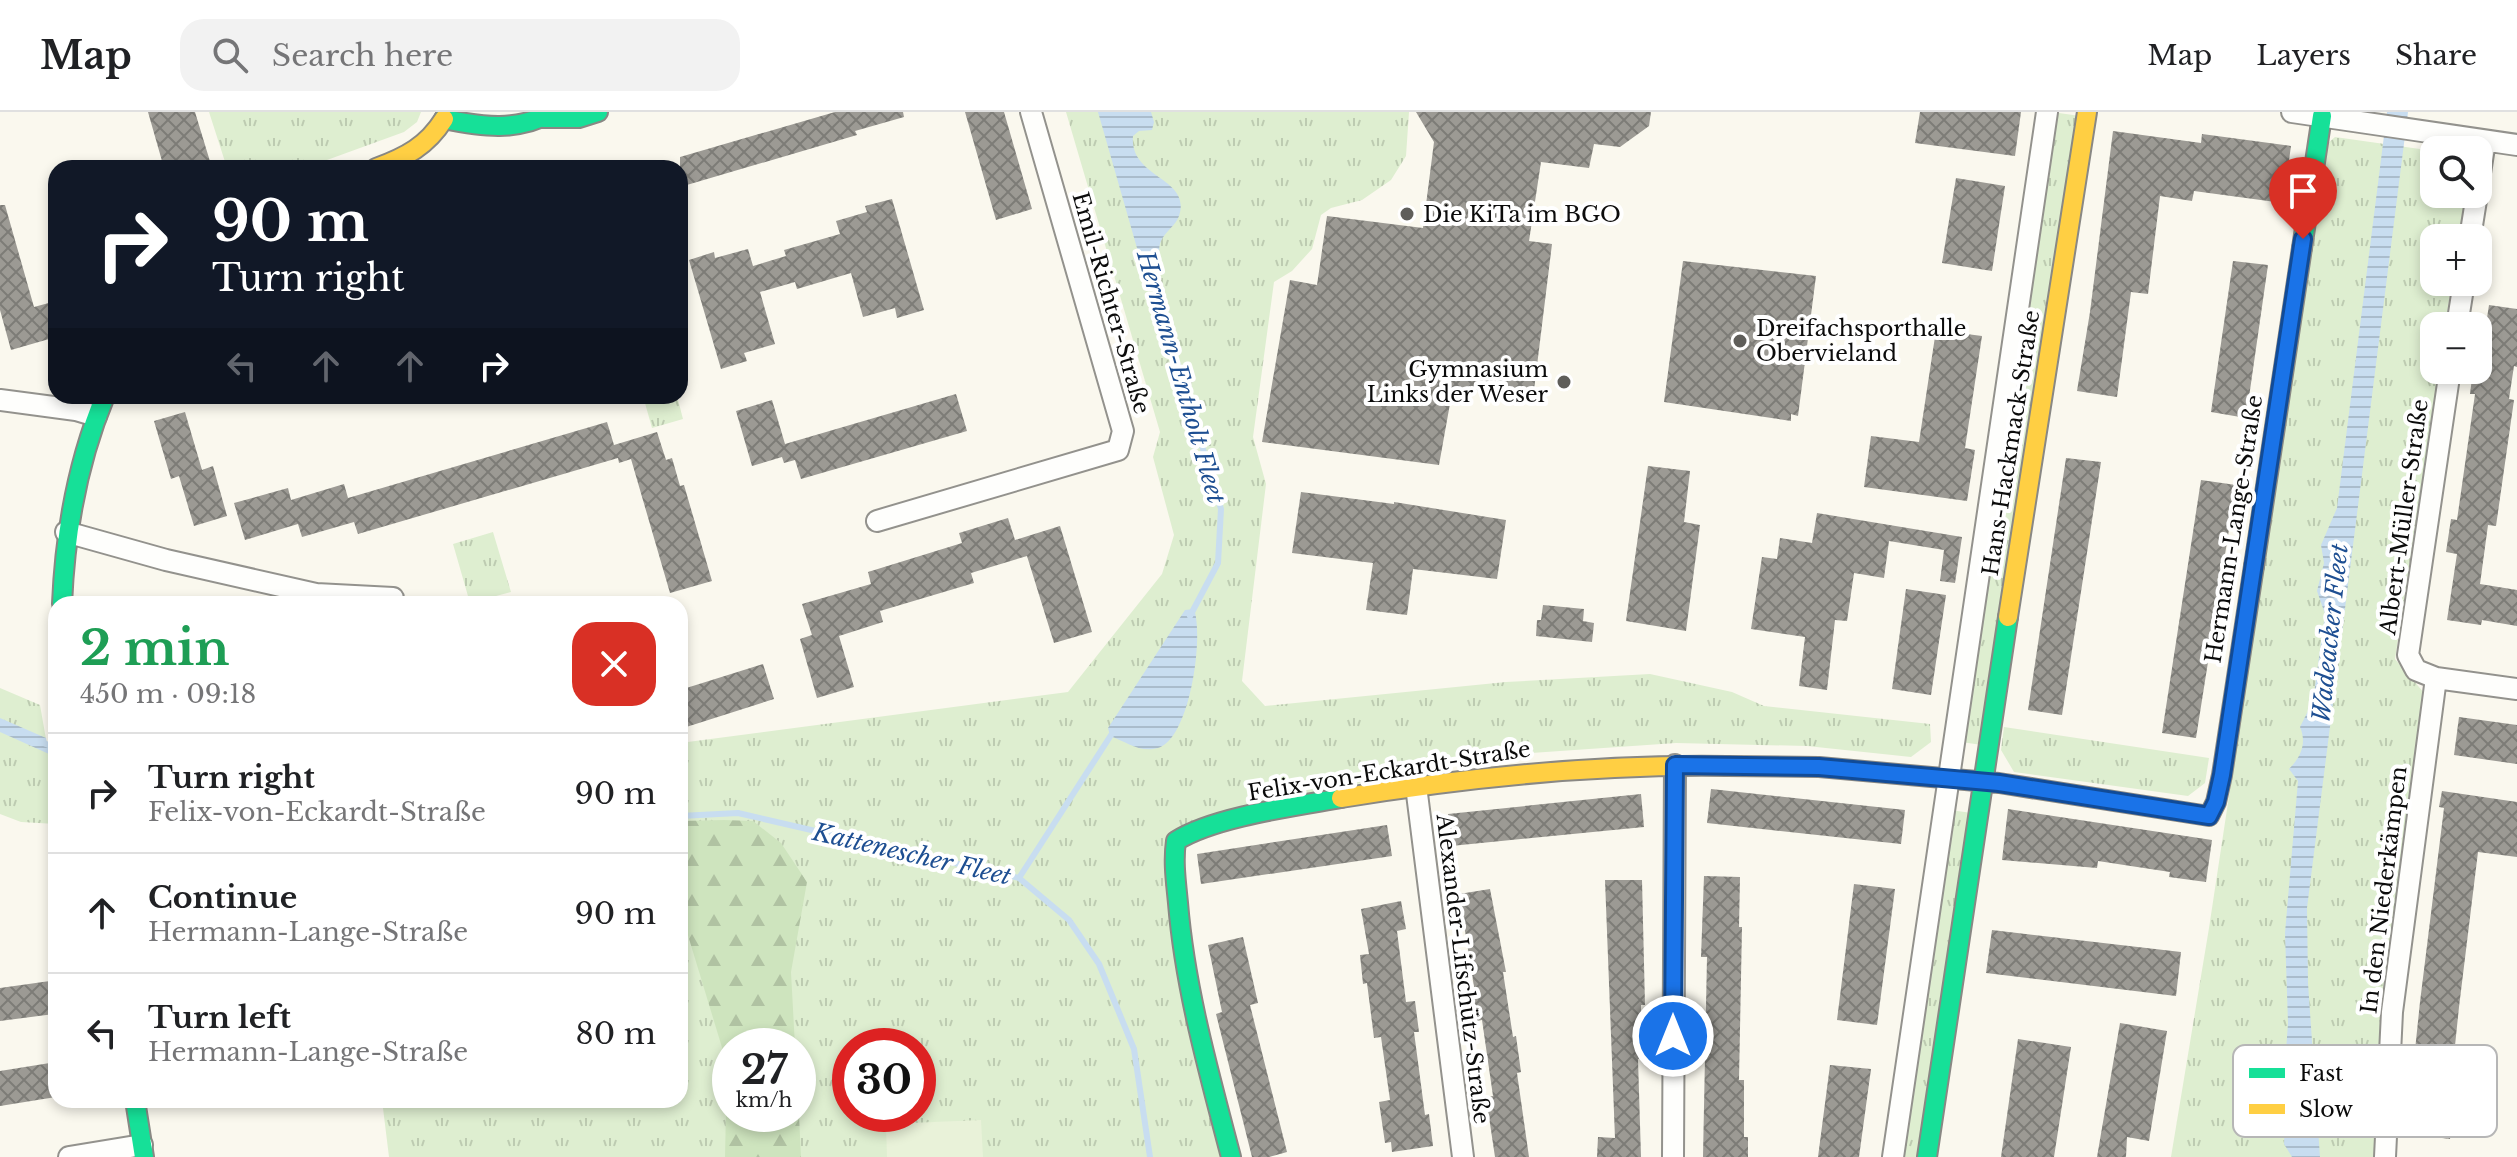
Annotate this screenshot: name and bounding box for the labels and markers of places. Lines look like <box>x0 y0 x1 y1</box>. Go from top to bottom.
pin <box>2269 157 2337 239</box>
place label: Die KiTa im BGO <box>1423 201 1621 228</box>
marker: Die KiTa im BGO <box>1398 205 1416 223</box>
place label: Dreifachsporthalle Obervieland <box>1756 315 1966 367</box>
marker: Dreifachsporthalle Obervieland <box>1731 332 1749 350</box>
place label: Gymnasium Links der Weser <box>1367 356 1548 408</box>
marker: Gymnasium Links der Weser <box>1555 373 1573 391</box>

